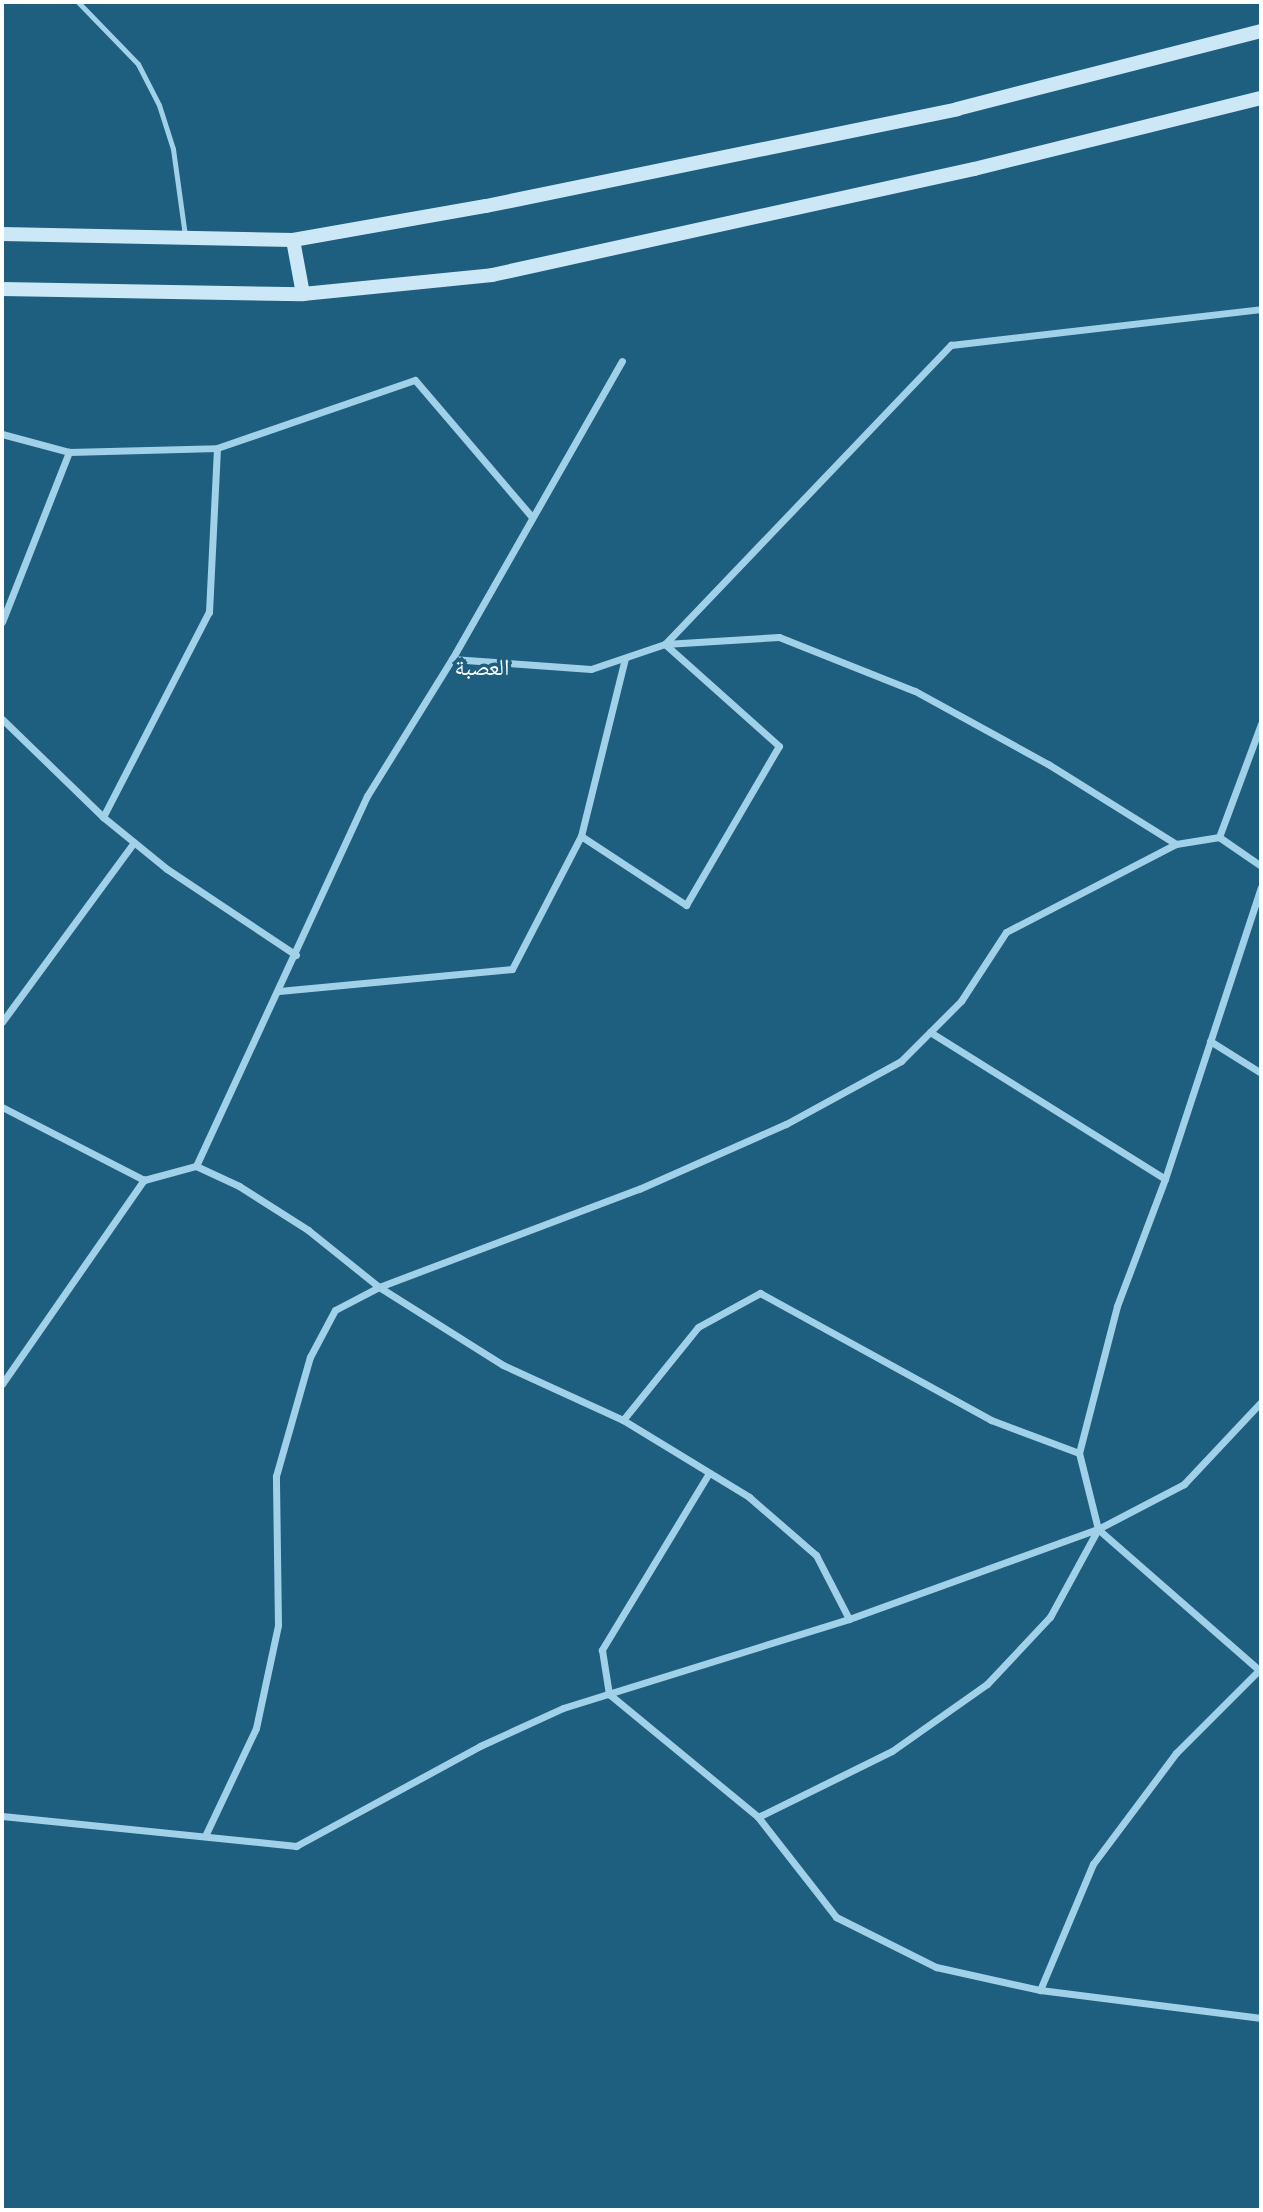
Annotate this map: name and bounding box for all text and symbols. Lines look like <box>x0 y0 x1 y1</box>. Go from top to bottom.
district label: العصبة <box>455 653 509 681</box>

